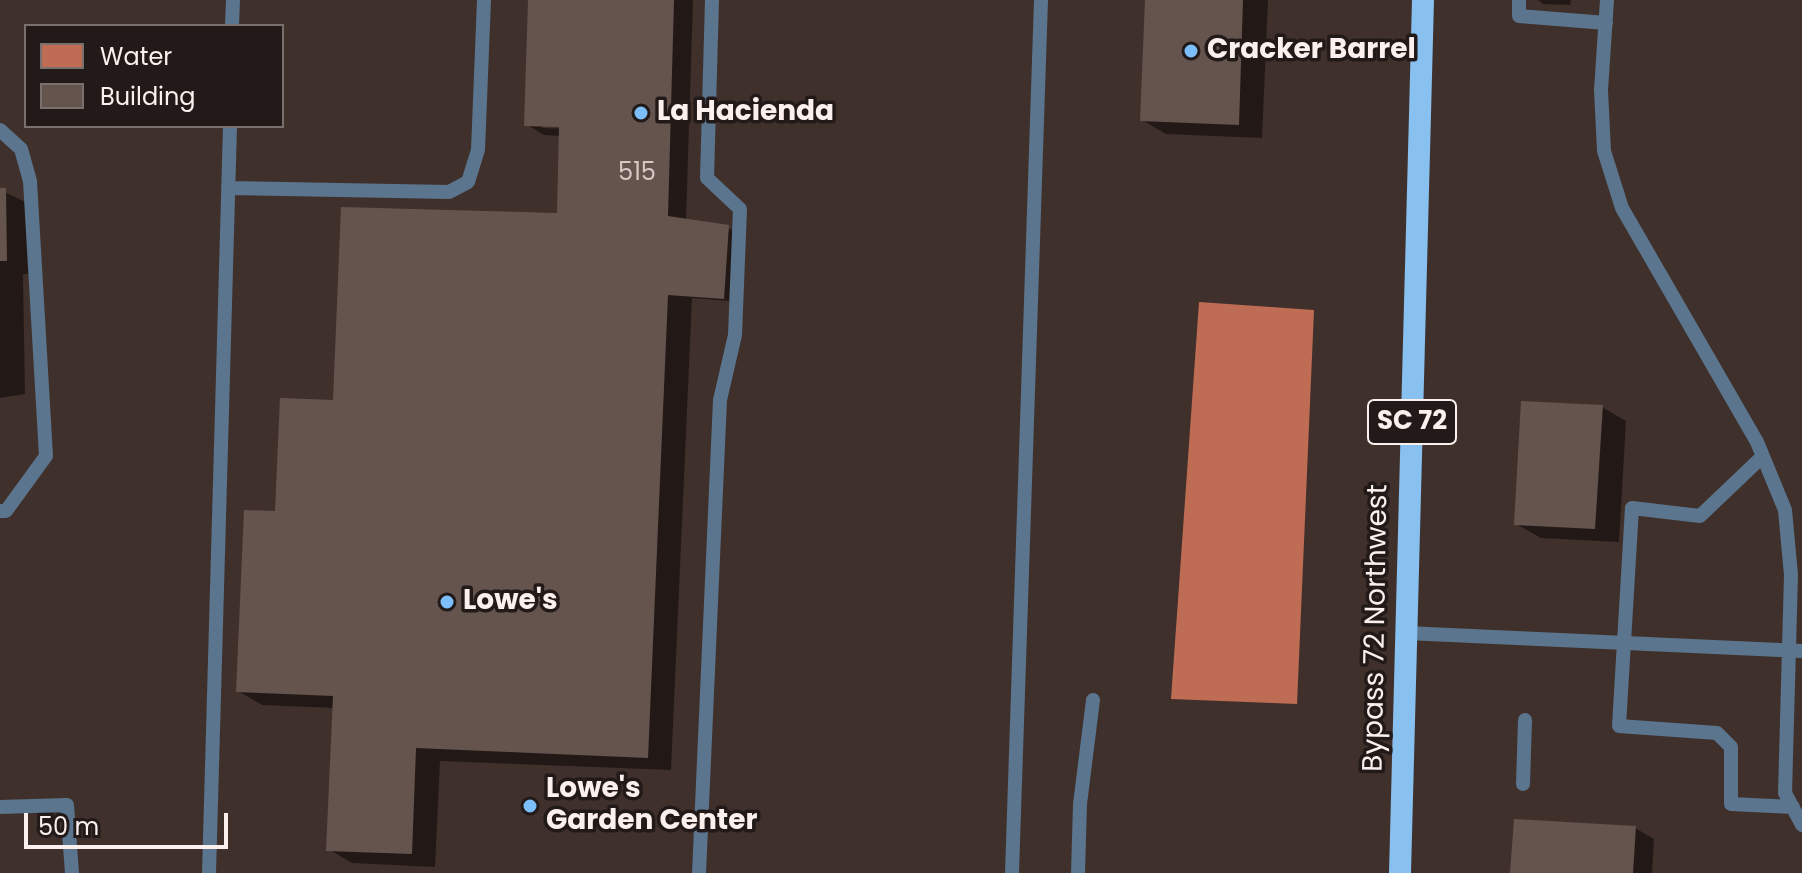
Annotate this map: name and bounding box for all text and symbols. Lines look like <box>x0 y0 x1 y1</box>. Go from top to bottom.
legend <box>24 24 284 128</box>
place label: Cracker Barrel <box>1207 34 1416 68</box>
text: Water <box>100 40 172 73</box>
marker: Cracker Barrel <box>1182 42 1200 60</box>
text: Building <box>100 80 196 113</box>
place label: La Hacienda <box>657 96 834 130</box>
marker: La Hacienda <box>632 104 650 122</box>
house number: 515 <box>618 160 656 188</box>
road number: SC 72 <box>1368 400 1456 444</box>
street label: Bypass 72 Northwest <box>1358 484 1396 772</box>
place label: Lowe's <box>463 585 557 619</box>
marker: Lowe's <box>438 593 456 611</box>
place label: Lowe's Garden Center <box>546 773 757 839</box>
scale bar <box>28 797 232 847</box>
marker: Lowe's Garden Center <box>521 797 539 815</box>
text: 50 m <box>38 810 99 843</box>

